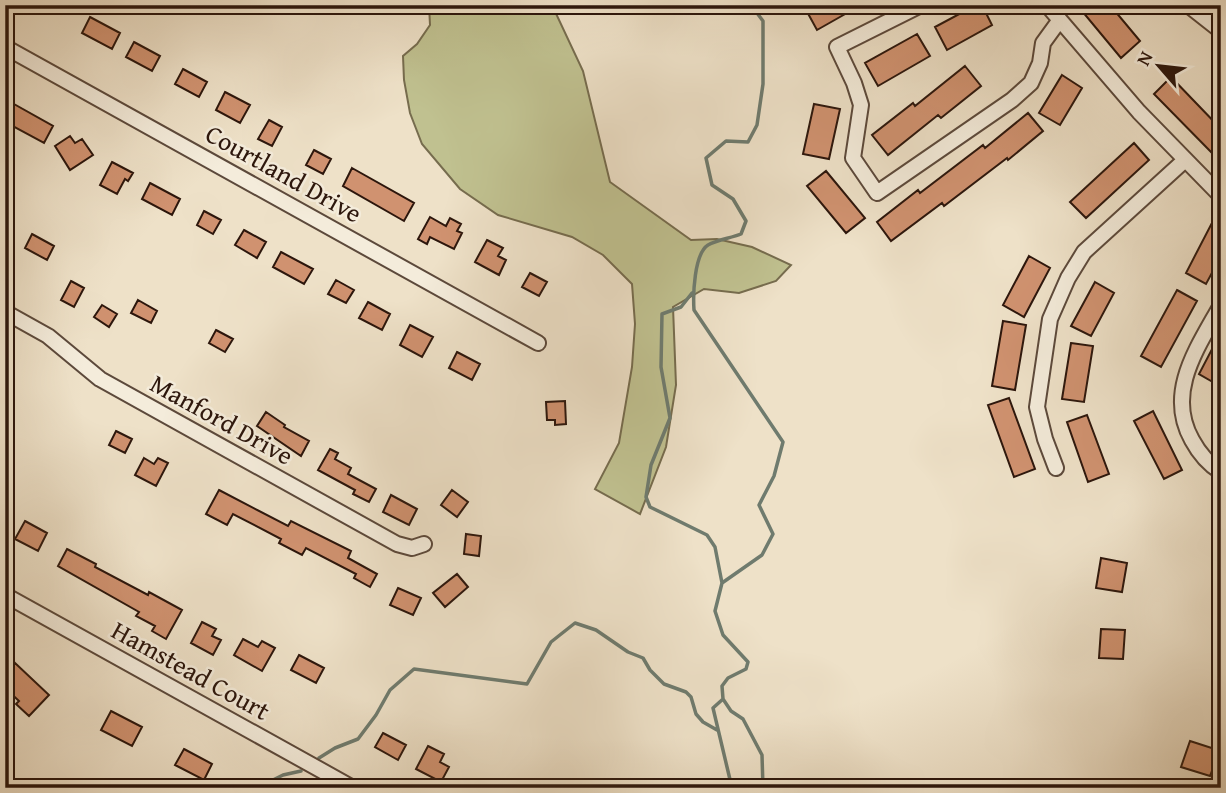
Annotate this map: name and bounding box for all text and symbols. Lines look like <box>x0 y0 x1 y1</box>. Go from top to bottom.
north arrow <box>1124 32 1194 102</box>
text: N <box>1129 46 1159 70</box>
street label: Courtland Drive <box>199 114 369 232</box>
street label: Manford Drive <box>143 364 301 474</box>
street label: Hamstead Court <box>105 610 277 730</box>

